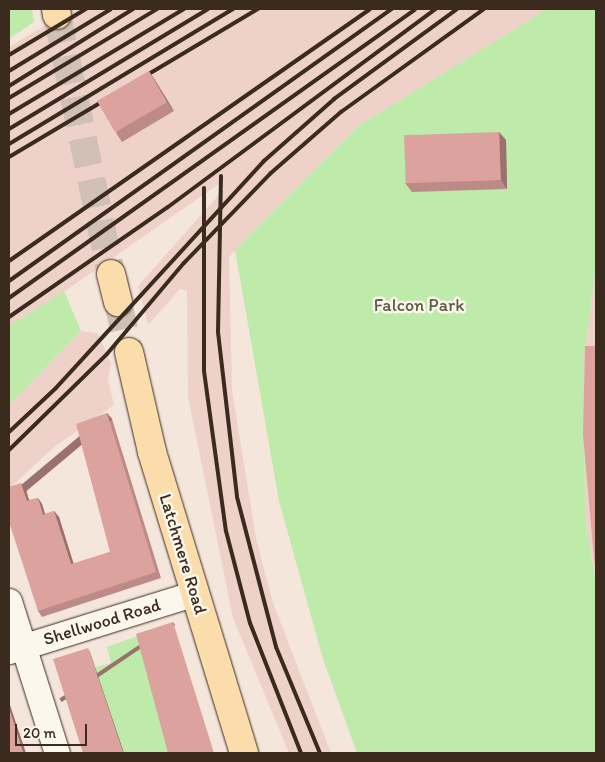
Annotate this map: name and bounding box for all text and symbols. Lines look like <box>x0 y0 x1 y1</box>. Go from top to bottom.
park label: Falcon Park <box>374 294 464 316</box>
street label: Latchmere Road <box>154 491 212 617</box>
street label: Shellwood Road <box>41 594 163 650</box>
scale bar <box>18 714 90 746</box>
text: 20 m <box>23 724 56 742</box>

